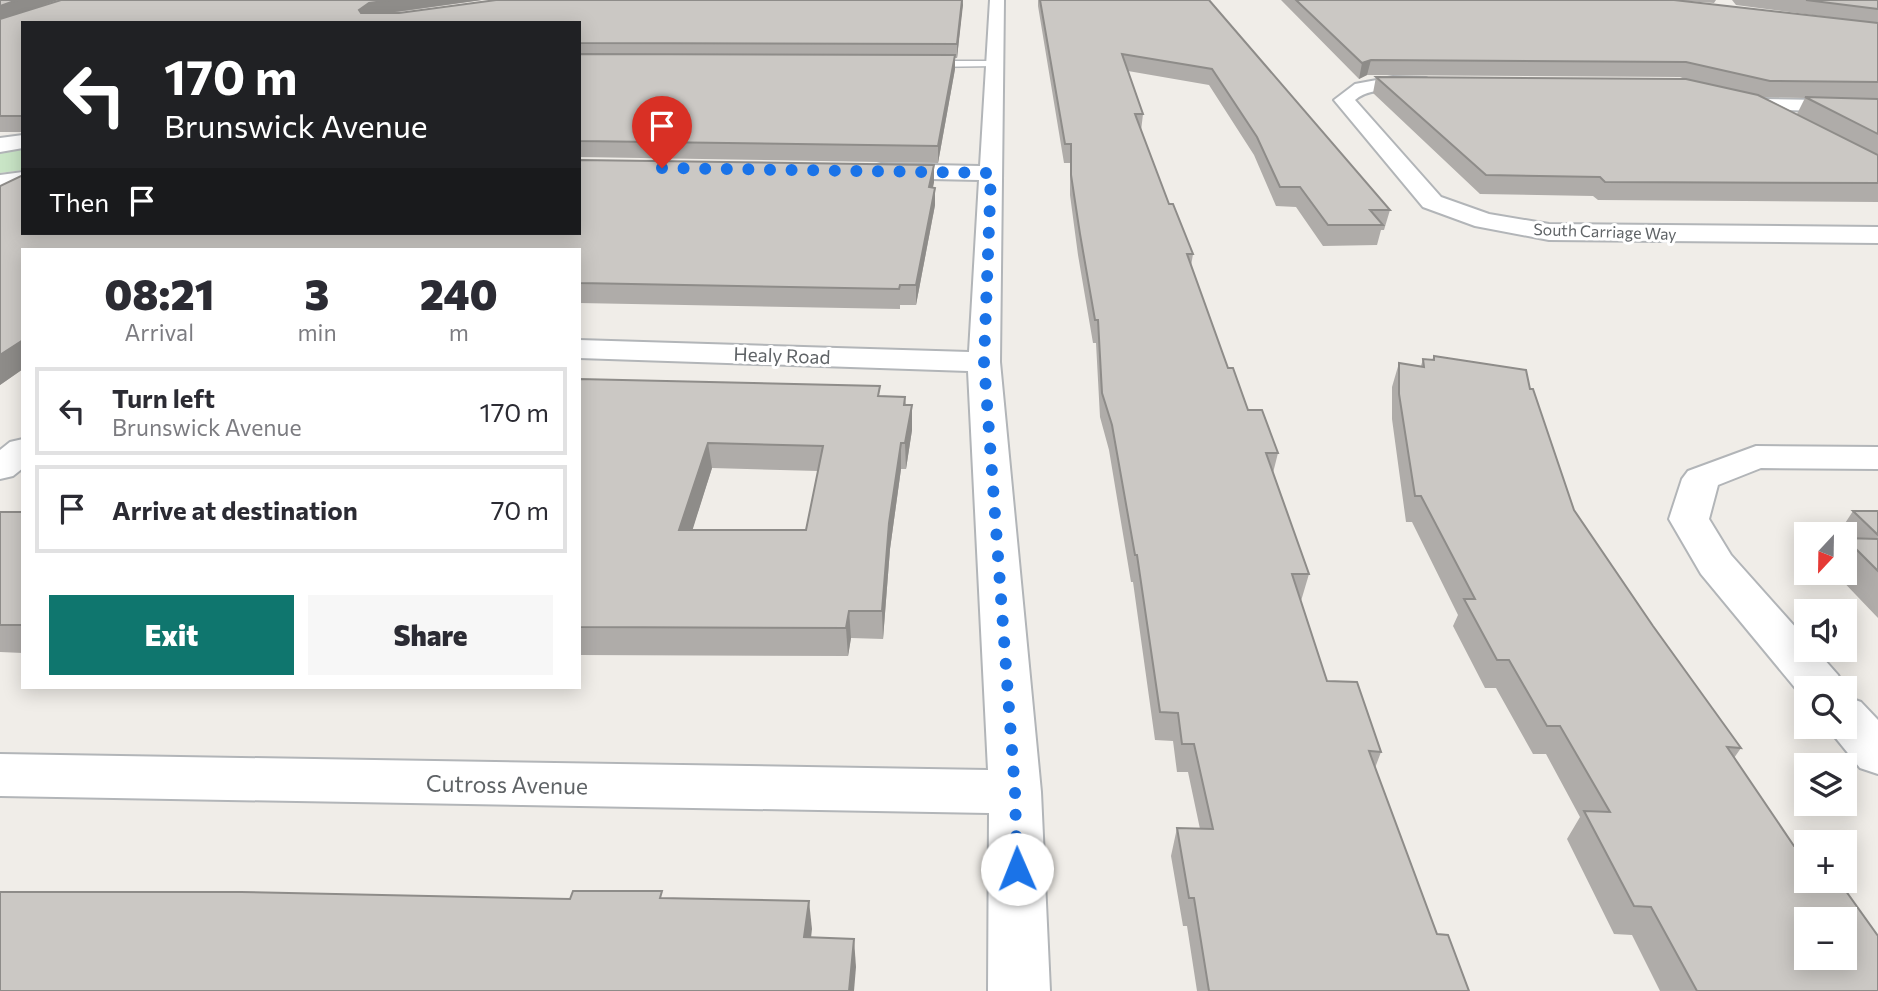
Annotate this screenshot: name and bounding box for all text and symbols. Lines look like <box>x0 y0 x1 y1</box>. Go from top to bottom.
text: 170 m <box>164 45 297 105</box>
icon: left <box>49 49 140 140</box>
pin <box>632 96 692 168</box>
text: Brunswick Avenue <box>164 105 428 145</box>
icon: arrive <box>643 107 681 145</box>
icon: arrive <box>123 182 161 220</box>
text: Then <box>49 186 109 217</box>
street label: South Carriage Way <box>1533 219 1677 243</box>
text: 08:21 <box>104 267 214 319</box>
text: 3 <box>305 267 329 319</box>
text: 240 <box>420 267 498 319</box>
text: Arrival <box>124 318 194 346</box>
text: min <box>297 318 337 346</box>
text: m <box>449 318 469 346</box>
street label: Healy Road <box>733 342 831 368</box>
text: Turn left <box>112 382 215 413</box>
icon: left <box>53 392 91 430</box>
text: 170 m <box>480 396 549 427</box>
text: Brunswick Avenue <box>112 413 302 441</box>
icon: arrive <box>53 490 91 528</box>
text: Arrive at destination <box>112 494 358 525</box>
text: 70 m <box>491 494 549 525</box>
north arrow <box>1794 522 1857 584</box>
map controls <box>1794 522 1857 970</box>
button: Exit <box>49 595 294 675</box>
button: Share <box>308 595 553 675</box>
button: sound <box>1794 599 1857 662</box>
button: search <box>1794 676 1857 739</box>
button: layers <box>1794 753 1857 816</box>
street label: Cutross Avenue <box>426 769 588 799</box>
button: + <box>1794 830 1857 893</box>
position arrow <box>980 832 1054 906</box>
button: − <box>1794 907 1857 970</box>

